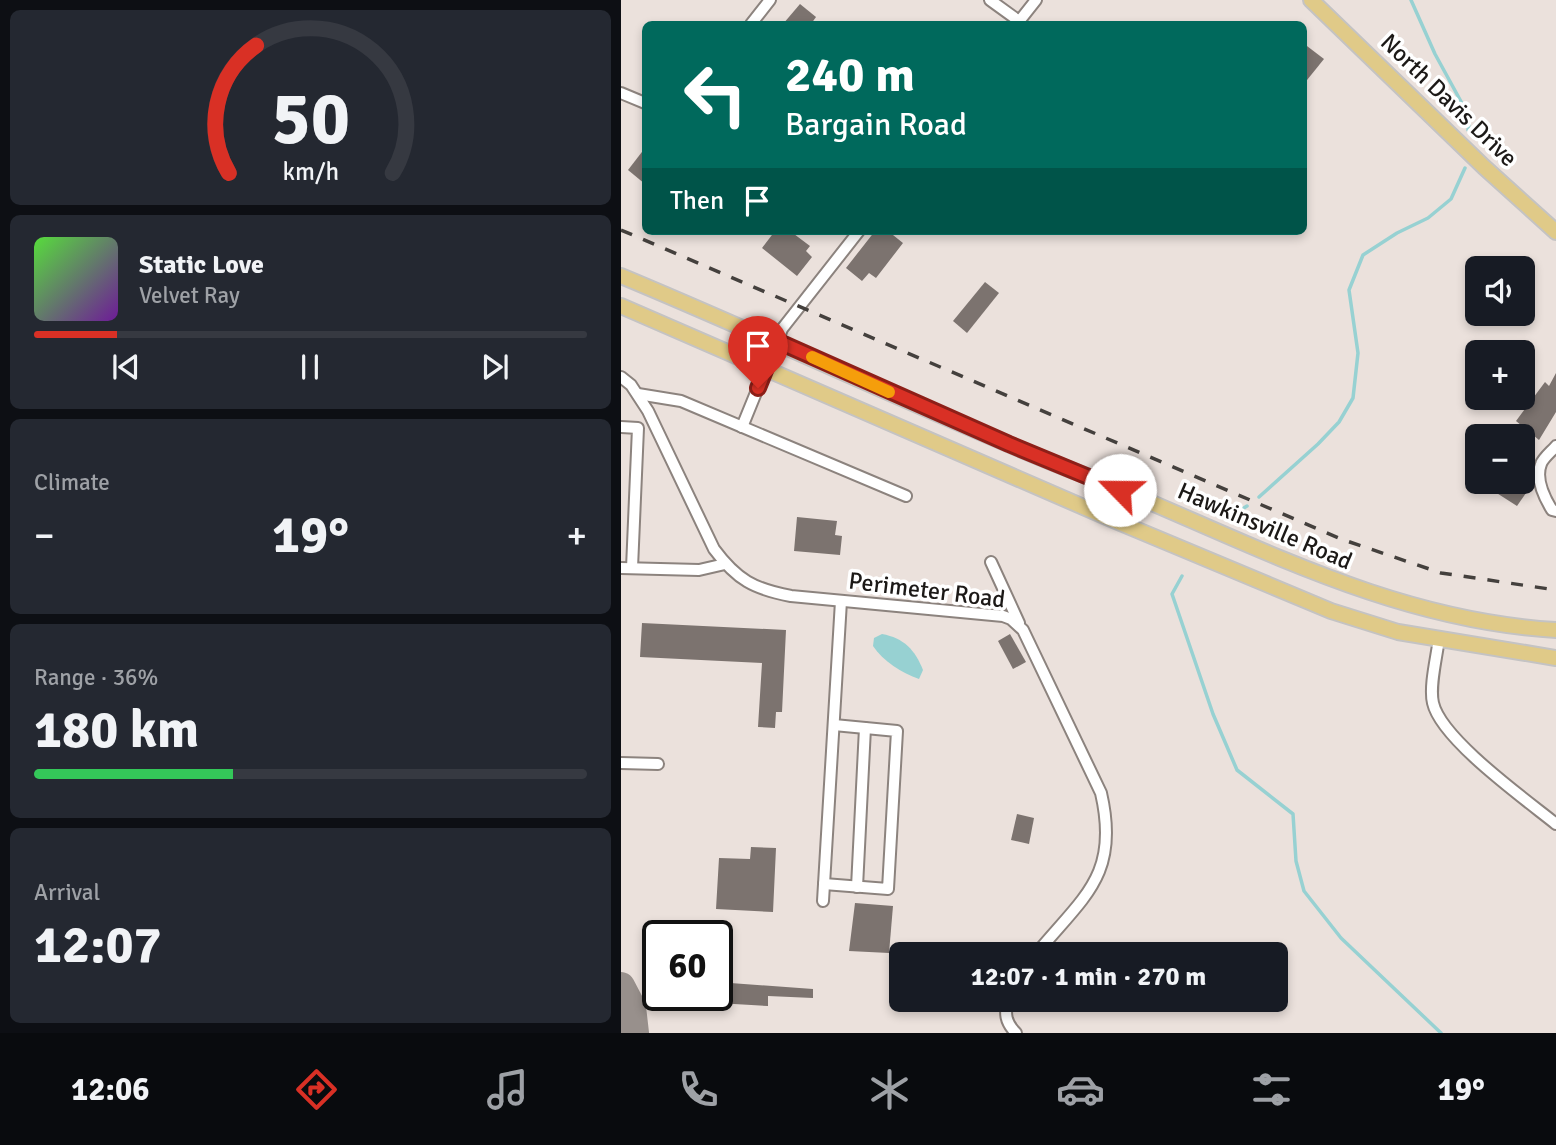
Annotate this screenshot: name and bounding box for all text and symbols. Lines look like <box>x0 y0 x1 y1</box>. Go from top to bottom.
street label: North Davis Drive <box>1374 27 1524 173</box>
text: 240 m <box>785 45 915 105</box>
icon: left <box>670 49 761 140</box>
text: 50 <box>271 76 350 165</box>
text: Bargain Road <box>785 105 967 144</box>
text: km/h <box>282 156 339 187</box>
icon: arrive <box>738 182 776 220</box>
text: Then <box>670 185 724 217</box>
text: Static Love <box>139 249 264 281</box>
map controls <box>1465 256 1535 494</box>
button: sound <box>1465 256 1535 326</box>
text: Velvet Ray <box>139 281 240 310</box>
pin <box>728 316 788 388</box>
icon: arrive <box>739 327 777 365</box>
button: + <box>1465 340 1535 410</box>
icon: previous <box>107 348 145 386</box>
icon: pause <box>291 348 329 386</box>
icon: next <box>476 348 514 386</box>
button: − <box>1465 424 1535 494</box>
position arrow <box>1083 453 1157 527</box>
text: Climate <box>34 468 110 497</box>
street label: Hawkinsville Road <box>1173 476 1357 576</box>
text: 19° <box>272 503 349 567</box>
text: − <box>34 512 55 559</box>
text: + <box>566 512 587 559</box>
street label: Perimeter Road <box>847 566 1007 614</box>
text: Range · 36% <box>34 663 158 692</box>
text: 180 km <box>34 698 199 762</box>
text: Arrival <box>34 878 100 907</box>
text: 12:07 <box>34 913 162 977</box>
speed limit sign: 60 <box>642 920 733 1011</box>
text: 12:07 · 1 min · 270 m <box>971 961 1206 993</box>
icon: directions <box>292 1065 341 1114</box>
icon: music <box>483 1065 532 1114</box>
icon: phone <box>674 1065 723 1114</box>
icon: climate <box>865 1065 914 1114</box>
icon: car <box>1056 1065 1105 1114</box>
icon: filters <box>1247 1065 1296 1114</box>
text: 12:06 <box>71 1070 150 1109</box>
text: 19° <box>1438 1070 1485 1109</box>

